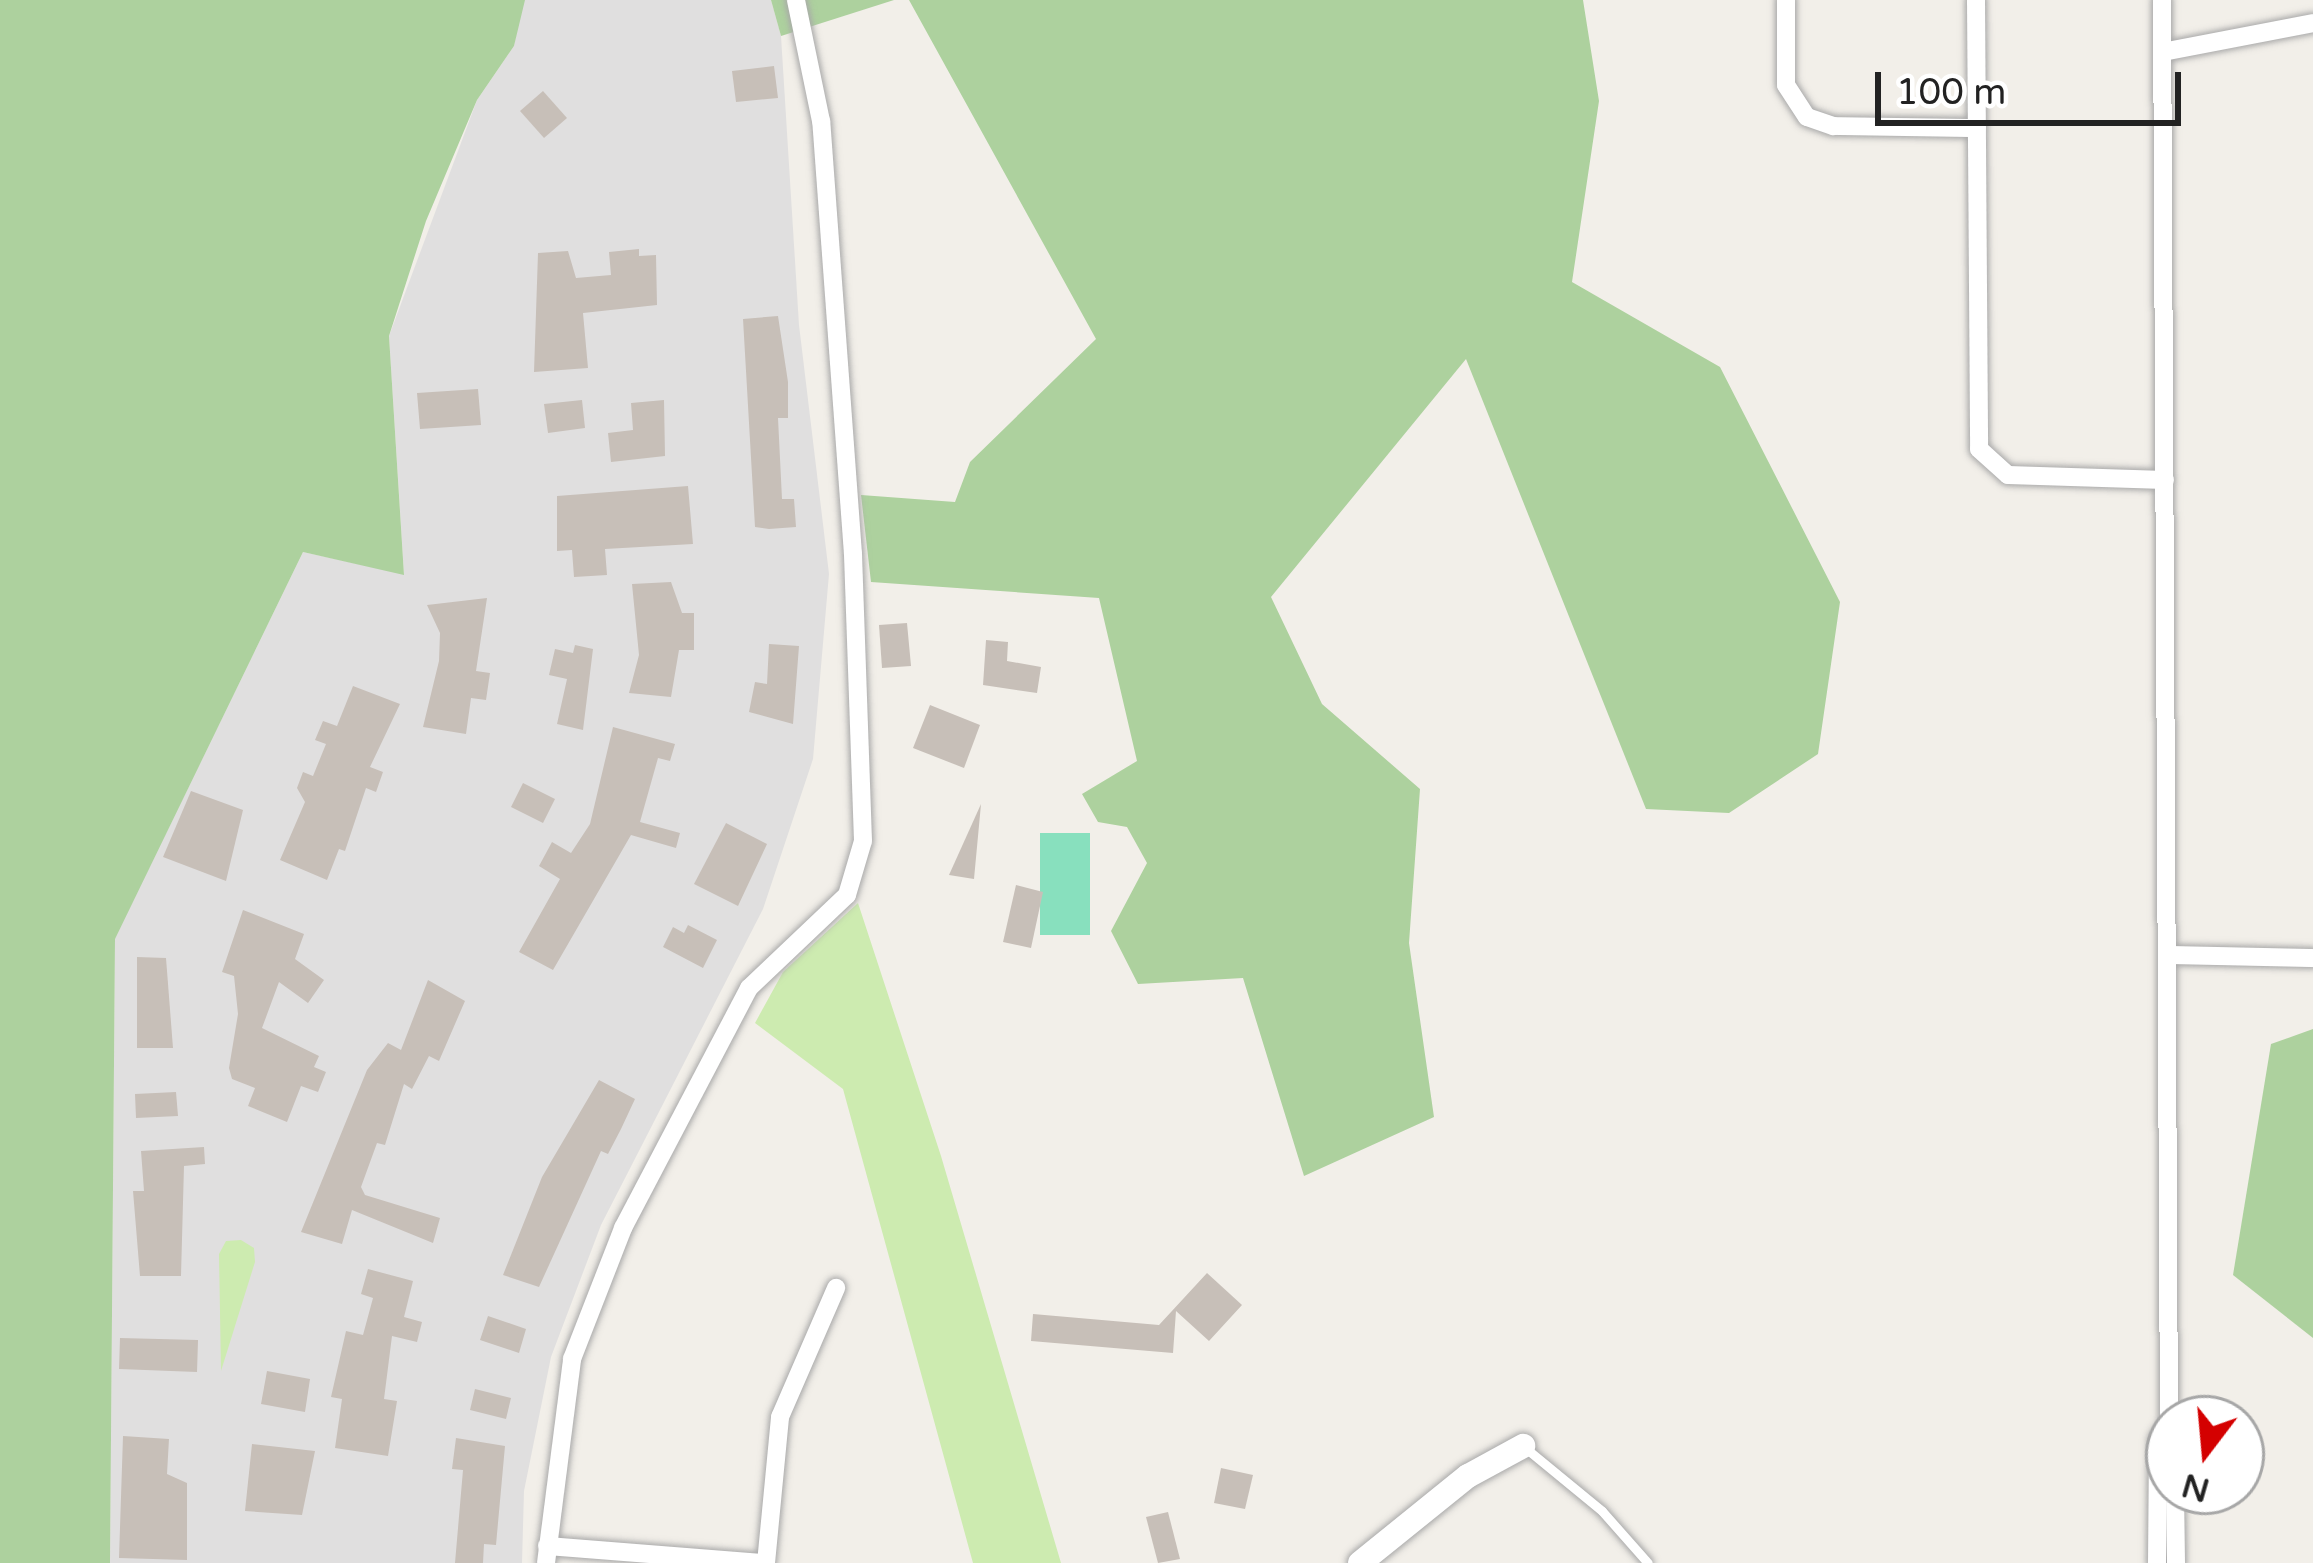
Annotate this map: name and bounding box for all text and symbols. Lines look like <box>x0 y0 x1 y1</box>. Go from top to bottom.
scale bar <box>1881 48 2187 122</box>
text: 100 m <box>1896 71 2006 114</box>
north arrow <box>2145 1395 2265 1515</box>
text: N <box>2178 1465 2214 1510</box>

